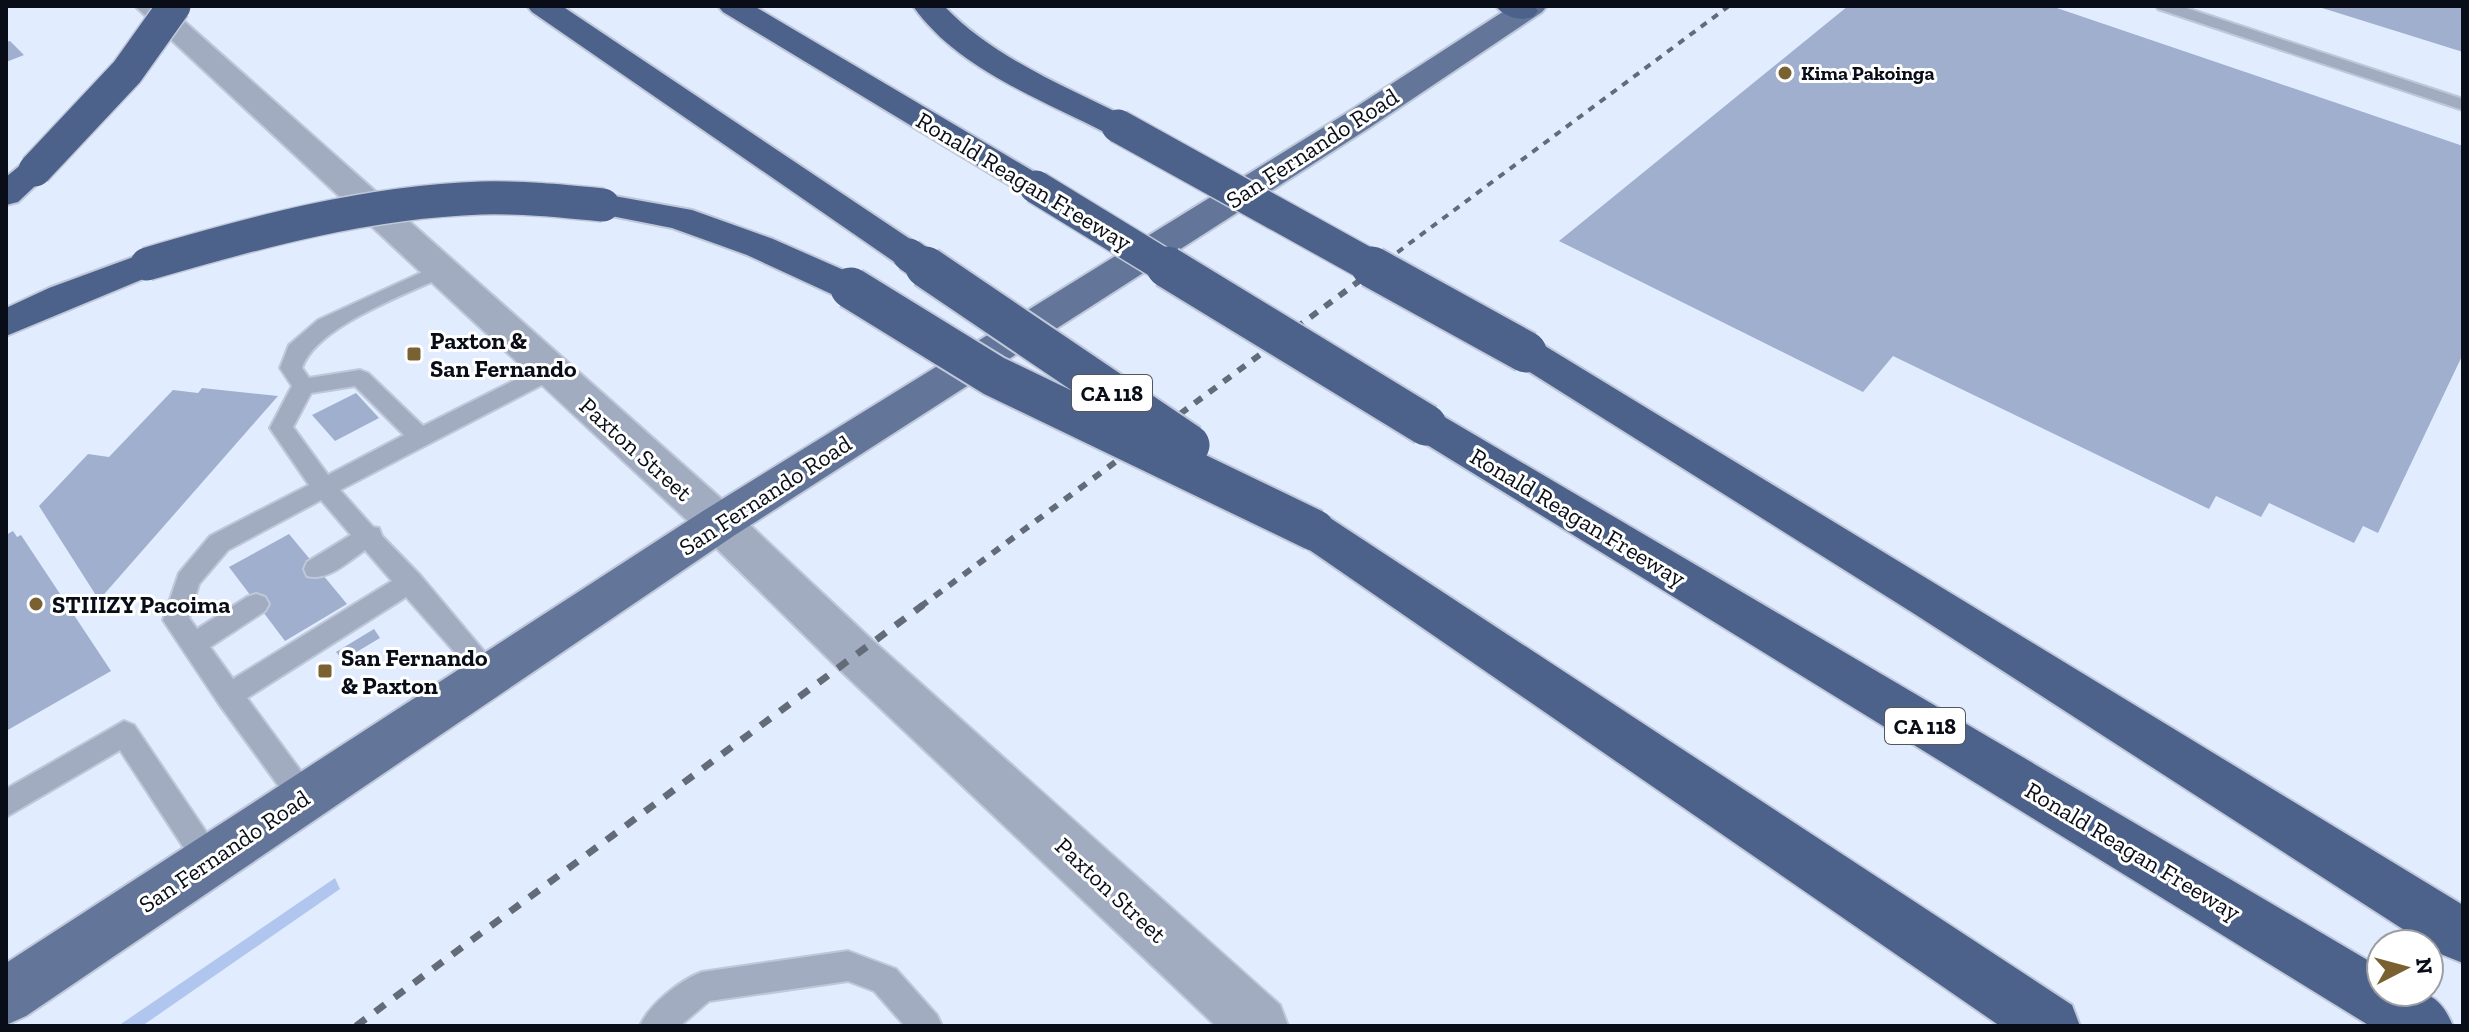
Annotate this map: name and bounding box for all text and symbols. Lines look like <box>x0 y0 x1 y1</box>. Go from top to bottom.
place label: Kima Pakoinga <box>1801 61 1935 85</box>
marker: Kima Pakoinga <box>1776 64 1794 82</box>
street label: San Fernando Road <box>1220 82 1404 214</box>
street label: Ronald Reagan Freeway <box>911 105 1138 257</box>
place label: Paxton & San Fernando <box>430 326 577 383</box>
marker: Paxton & San Fernando <box>405 345 423 363</box>
road number: CA 118 <box>1072 375 1152 411</box>
street label: Paxton Street <box>574 391 698 507</box>
street label: San Fernando Road <box>673 429 857 561</box>
street label: Ronald Reagan Freeway <box>1465 441 1692 593</box>
place label: STIIIZY Pacoima <box>52 590 230 619</box>
marker: STIIIZY Pacoima <box>27 595 45 613</box>
place label: San Fernando & Paxton <box>341 643 488 700</box>
marker: San Fernando & Paxton <box>316 662 334 680</box>
road number: CA 118 <box>1885 708 1965 744</box>
street label: Ronald Reagan Freeway <box>2020 775 2247 927</box>
street label: San Fernando Road <box>133 783 315 919</box>
street label: Paxton Street <box>1049 831 1173 949</box>
north arrow <box>2365 928 2445 1008</box>
text: N <box>2410 956 2439 976</box>

